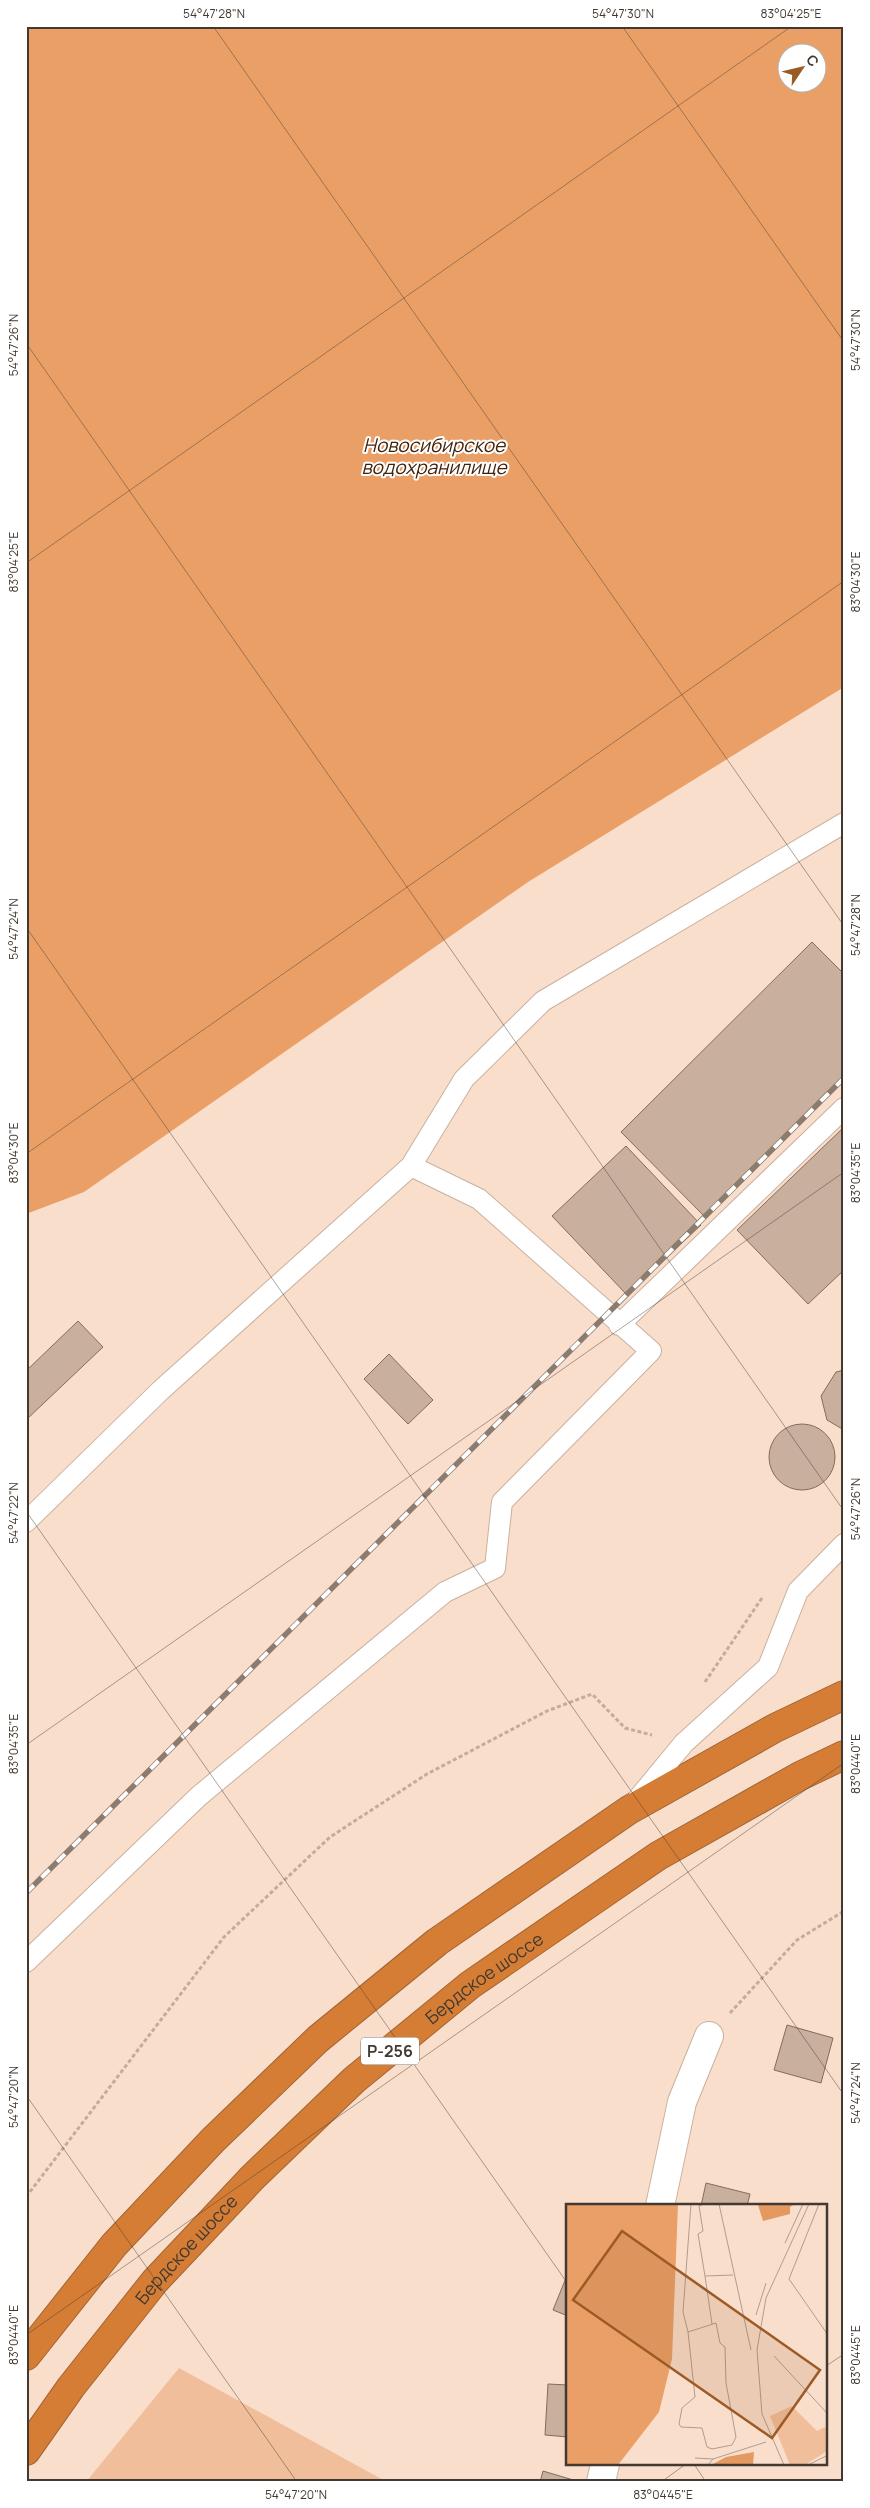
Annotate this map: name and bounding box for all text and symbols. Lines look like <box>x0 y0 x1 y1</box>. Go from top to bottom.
text: 54°47'28"N <box>183 5 245 22</box>
text: 54°47'30"N <box>592 5 654 22</box>
text: 83°04'25"E <box>761 5 822 22</box>
north arrow <box>778 42 828 92</box>
text: С <box>802 51 824 70</box>
text: 54°47'30"N <box>847 309 864 371</box>
text: 54°47'26"N <box>5 314 22 376</box>
water label: Новосибирское водохранилище <box>361 432 508 480</box>
text: 83°04'25"E <box>5 531 22 592</box>
text: 83°04'30"E <box>847 551 864 613</box>
text: 54°47'28"N <box>847 894 864 956</box>
text: 54°47'24"N <box>5 898 22 960</box>
text: 83°04'30"E <box>5 1122 22 1184</box>
text: 83°04'35"E <box>847 1142 864 1203</box>
text: 54°47'26"N <box>847 1478 864 1540</box>
text: 54°47'22"N <box>5 1482 22 1544</box>
text: 83°04'35"E <box>5 1713 22 1774</box>
text: 83°04'40"E <box>847 1734 864 1794</box>
street label: Бердское шоссе <box>420 1926 548 2029</box>
road number: Р-256 <box>361 2038 419 2064</box>
text: 54°47'24"N <box>847 2062 864 2124</box>
text: 54°47'20"N <box>5 2066 22 2128</box>
street label: Бердское шоссе <box>129 2189 243 2309</box>
inset map <box>566 2204 828 2466</box>
text: 83°04'40"E <box>5 2305 22 2365</box>
text: 83°04'45"E <box>847 2325 864 2385</box>
text: 54°47'20"N <box>265 2486 327 2503</box>
text: 83°04'45"E <box>633 2486 693 2503</box>

